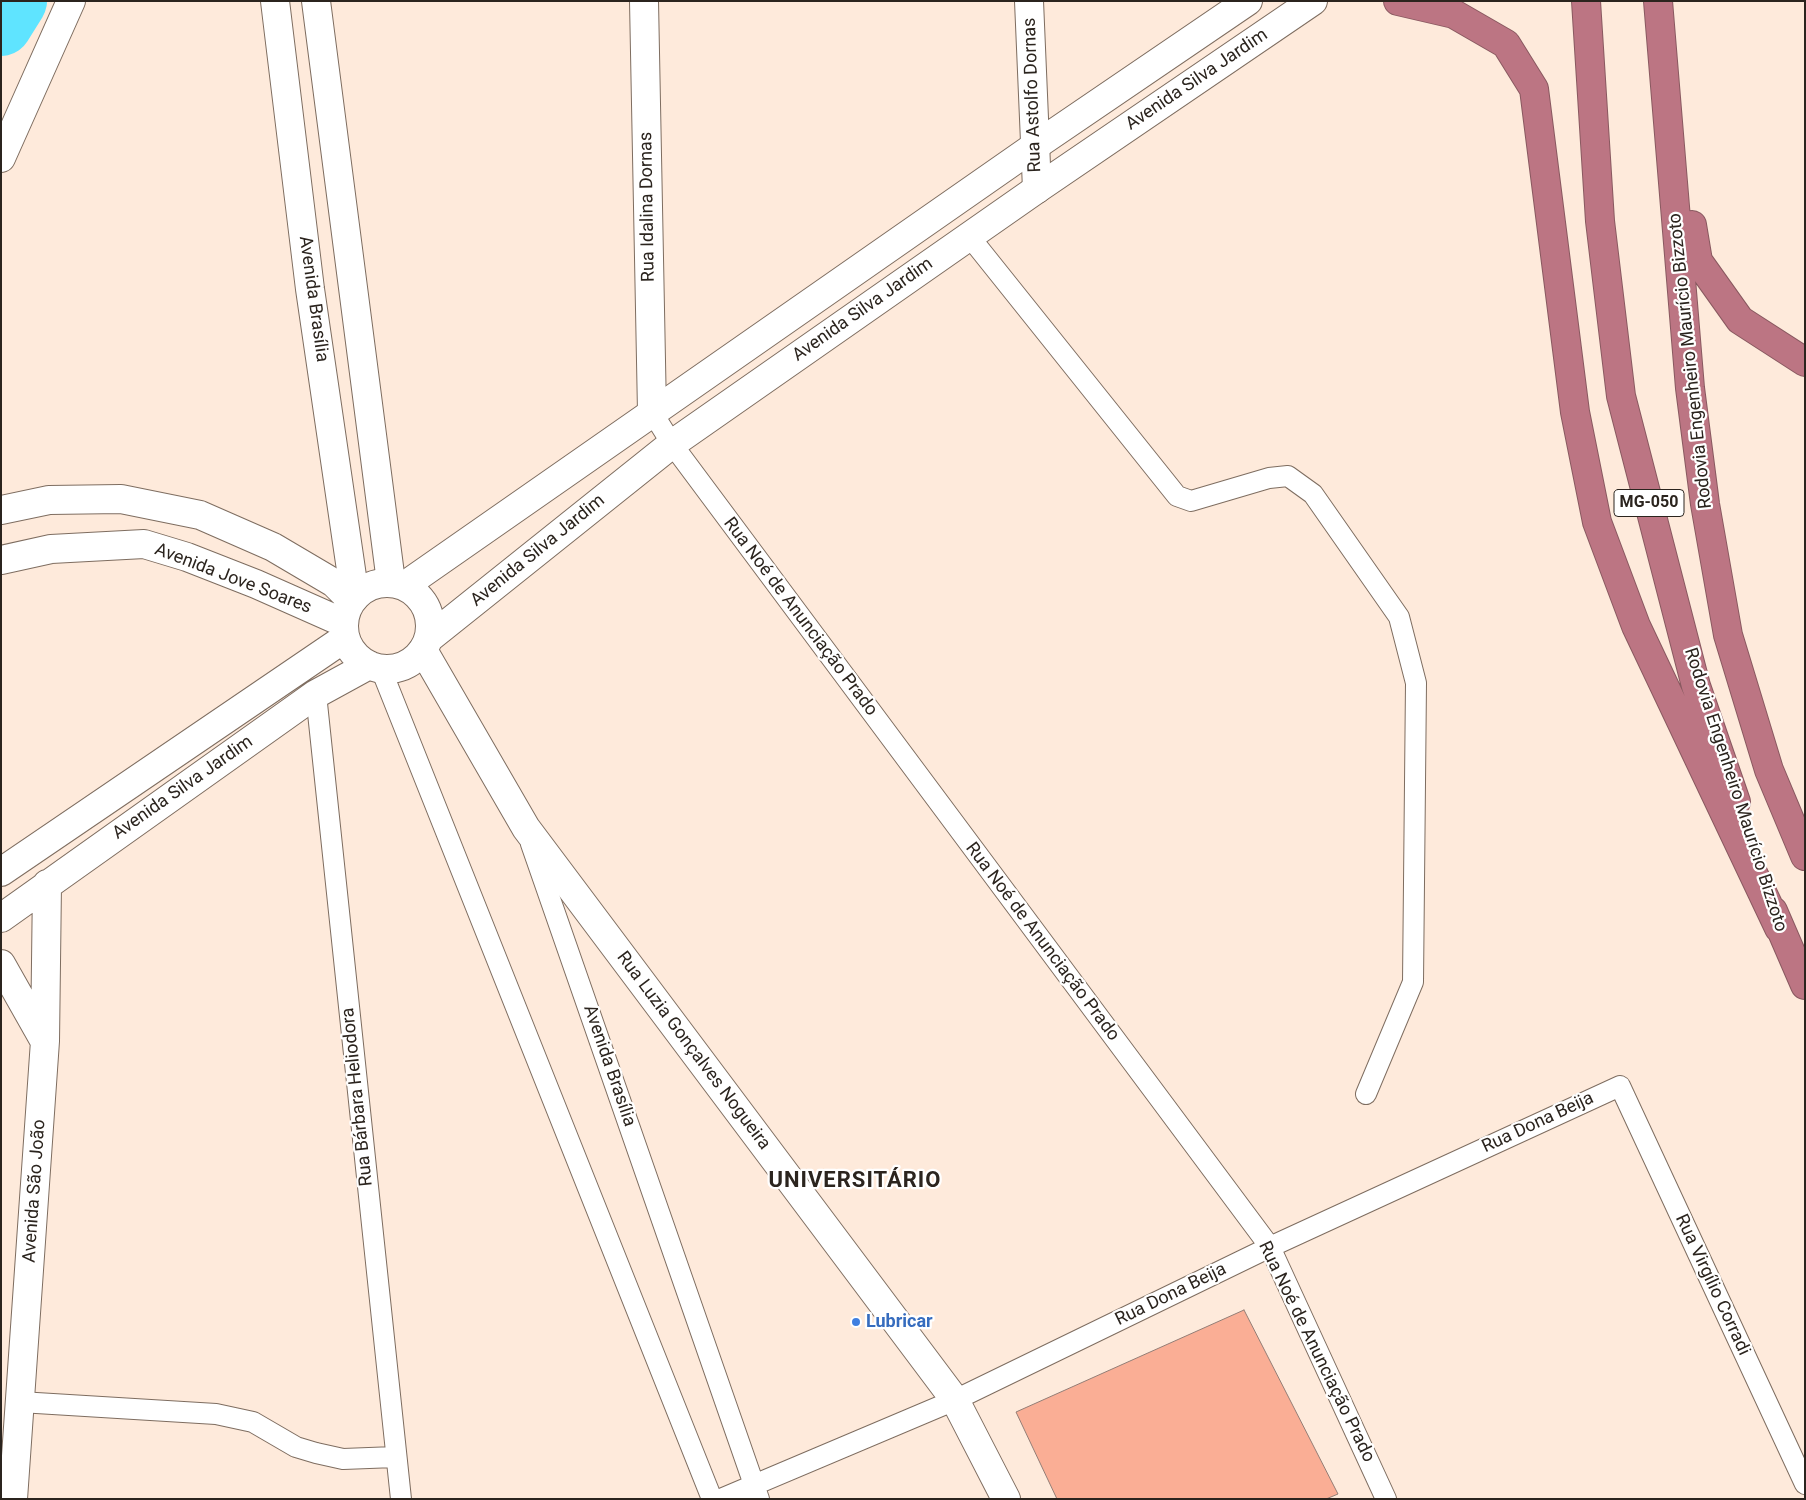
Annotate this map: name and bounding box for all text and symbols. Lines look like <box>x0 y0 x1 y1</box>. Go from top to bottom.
street label: Rua Astolfo Dornas <box>1020 17 1046 173</box>
street label: Avenida Silva Jardim <box>1122 25 1272 135</box>
street label: Rua Idalina Dornas <box>636 132 660 282</box>
street label: Rodovia Engenheiro Maurício Bizzoto <box>1665 212 1717 510</box>
street label: Avenida Brasília <box>293 235 333 363</box>
street label: Avenida Silva Jardim <box>789 253 937 367</box>
road number: MG-050 <box>1614 489 1684 516</box>
street label: Avenida Silva Jardim <box>467 490 609 612</box>
street label: Rua Noé de Anunciação Prado <box>718 513 882 721</box>
street label: Avenida Jove Soares <box>151 539 315 619</box>
street label: Rodovia Engenheiro Maurício Bizzoto <box>1679 645 1791 935</box>
street label: Avenida Silva Jardim <box>109 731 257 845</box>
street label: Rua Noé de Anunciação Prado <box>960 838 1124 1046</box>
street label: Rua Luzia Gonçalves Nogueira <box>611 948 775 1154</box>
street label: Avenida Brasília <box>578 1002 640 1130</box>
street label: Rua Bárbara Heliodora <box>338 1007 378 1187</box>
street label: Rua Dona Beija <box>1479 1088 1597 1158</box>
street label: Avenida São João <box>19 1119 51 1263</box>
district label: UNIVERSITÁRIO <box>767 1168 943 1194</box>
street label: Rua Virgílio Corradi <box>1670 1211 1754 1359</box>
street label: Rua Noé de Anunciação Prado <box>1253 1238 1379 1466</box>
street label: Rua Dona Beija <box>1112 1259 1230 1331</box>
place label: Lubricar <box>866 1311 933 1333</box>
marker: Lubricar <box>850 1316 862 1328</box>

